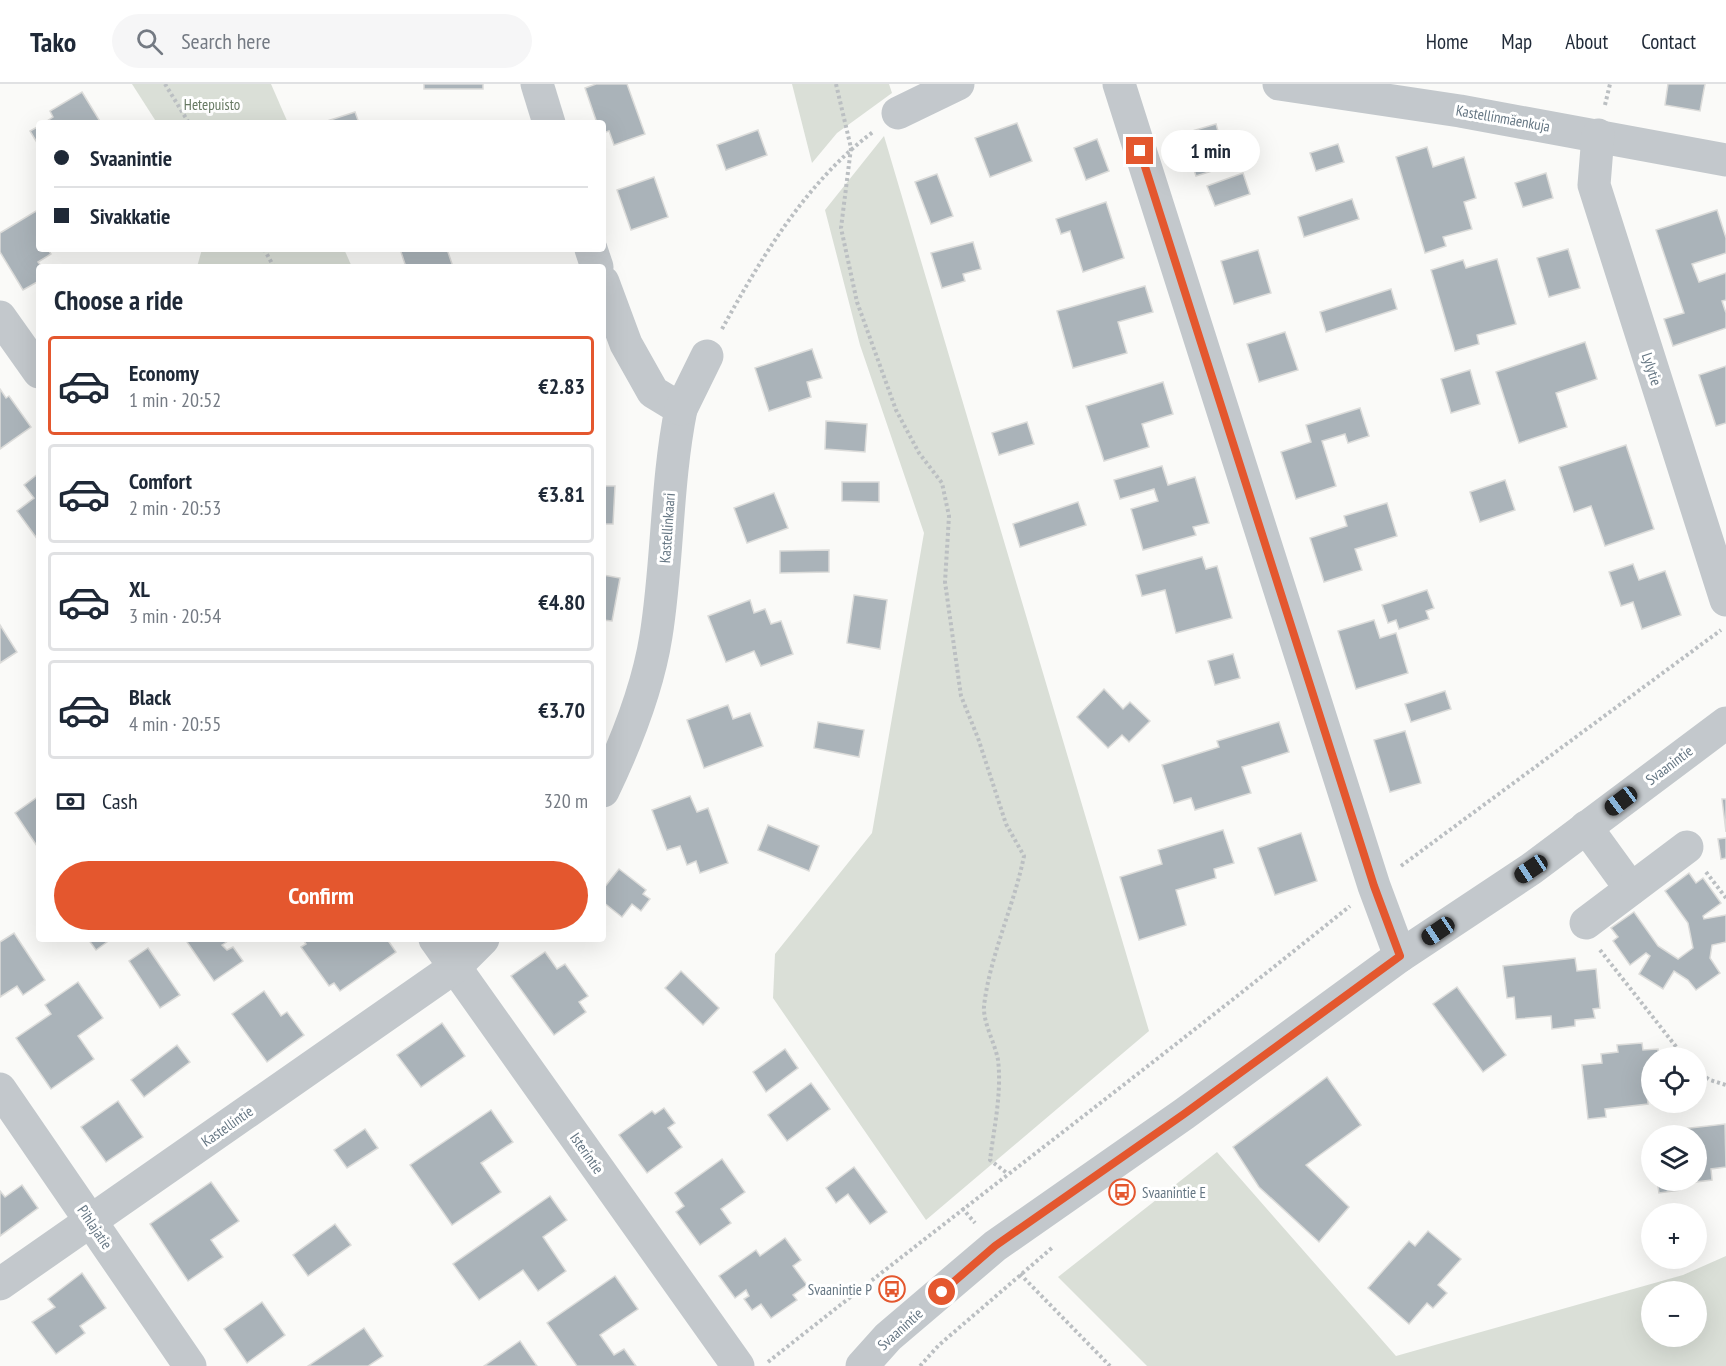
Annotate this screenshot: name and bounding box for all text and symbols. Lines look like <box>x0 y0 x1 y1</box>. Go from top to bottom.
search box <box>112 14 532 68</box>
text: Tako <box>30 23 76 60</box>
icon: search <box>133 25 166 58</box>
text: Search here <box>181 27 271 55</box>
text: Home <box>1426 28 1468 55</box>
text: Map <box>1501 28 1532 55</box>
text: About <box>1565 28 1608 55</box>
text: Contact <box>1641 28 1696 55</box>
park label: Hetepuisto <box>184 95 240 114</box>
street label: Kastellinmäenkuja <box>1454 100 1552 136</box>
callout: 1 min <box>1161 130 1260 172</box>
route end <box>1126 137 1153 164</box>
text: 1 min <box>1190 138 1231 164</box>
text: Svaanintie <box>90 144 172 172</box>
text: Sivakkatie <box>90 202 170 230</box>
text: Choose a ride <box>54 283 183 317</box>
street label: Lylytie <box>1638 350 1666 388</box>
icon: car <box>57 359 111 413</box>
text: Economy <box>129 359 199 387</box>
text: €2.83 <box>538 372 585 400</box>
text: 1 min · 20:52 <box>129 387 221 413</box>
icon: car <box>57 467 111 521</box>
text: Comfort <box>129 467 192 495</box>
text: €3.81 <box>538 480 585 508</box>
street label: Kastellinkaari <box>655 492 679 564</box>
text: 2 min · 20:53 <box>129 495 221 521</box>
icon: car <box>57 575 111 629</box>
text: XL <box>129 575 150 603</box>
text: €4.80 <box>538 588 585 616</box>
text: 3 min · 20:54 <box>129 603 221 629</box>
icon: car <box>57 683 111 737</box>
text: Black <box>129 683 171 711</box>
text: €3.70 <box>538 696 585 724</box>
text: 4 min · 20:55 <box>129 711 221 737</box>
street label: Svaanintie <box>1642 741 1696 789</box>
car <box>1601 783 1641 819</box>
icon: cash <box>54 785 87 818</box>
text: Cash <box>102 787 138 815</box>
text: 320 m <box>544 788 588 814</box>
car <box>1511 851 1551 887</box>
button: Confirm <box>54 861 588 930</box>
car <box>1418 913 1458 949</box>
map controls <box>1641 1047 1707 1347</box>
button: locate <box>1641 1047 1707 1113</box>
street label: Kastellintie <box>197 1101 257 1151</box>
button: layers <box>1641 1125 1707 1191</box>
street label: Isterintie <box>566 1129 608 1177</box>
bus stop icon: Svaanintie E <box>1107 1177 1137 1207</box>
place label: Svaanintie E <box>1142 1183 1206 1202</box>
street label: Pihlajatie <box>73 1201 117 1253</box>
button: + <box>1641 1203 1707 1269</box>
bus stop icon: Svaanintie P <box>877 1274 907 1304</box>
route start <box>928 1278 955 1305</box>
place label: Svaanintie P <box>808 1280 872 1299</box>
button: − <box>1641 1281 1707 1347</box>
street label: Svaanintie <box>873 1304 927 1354</box>

